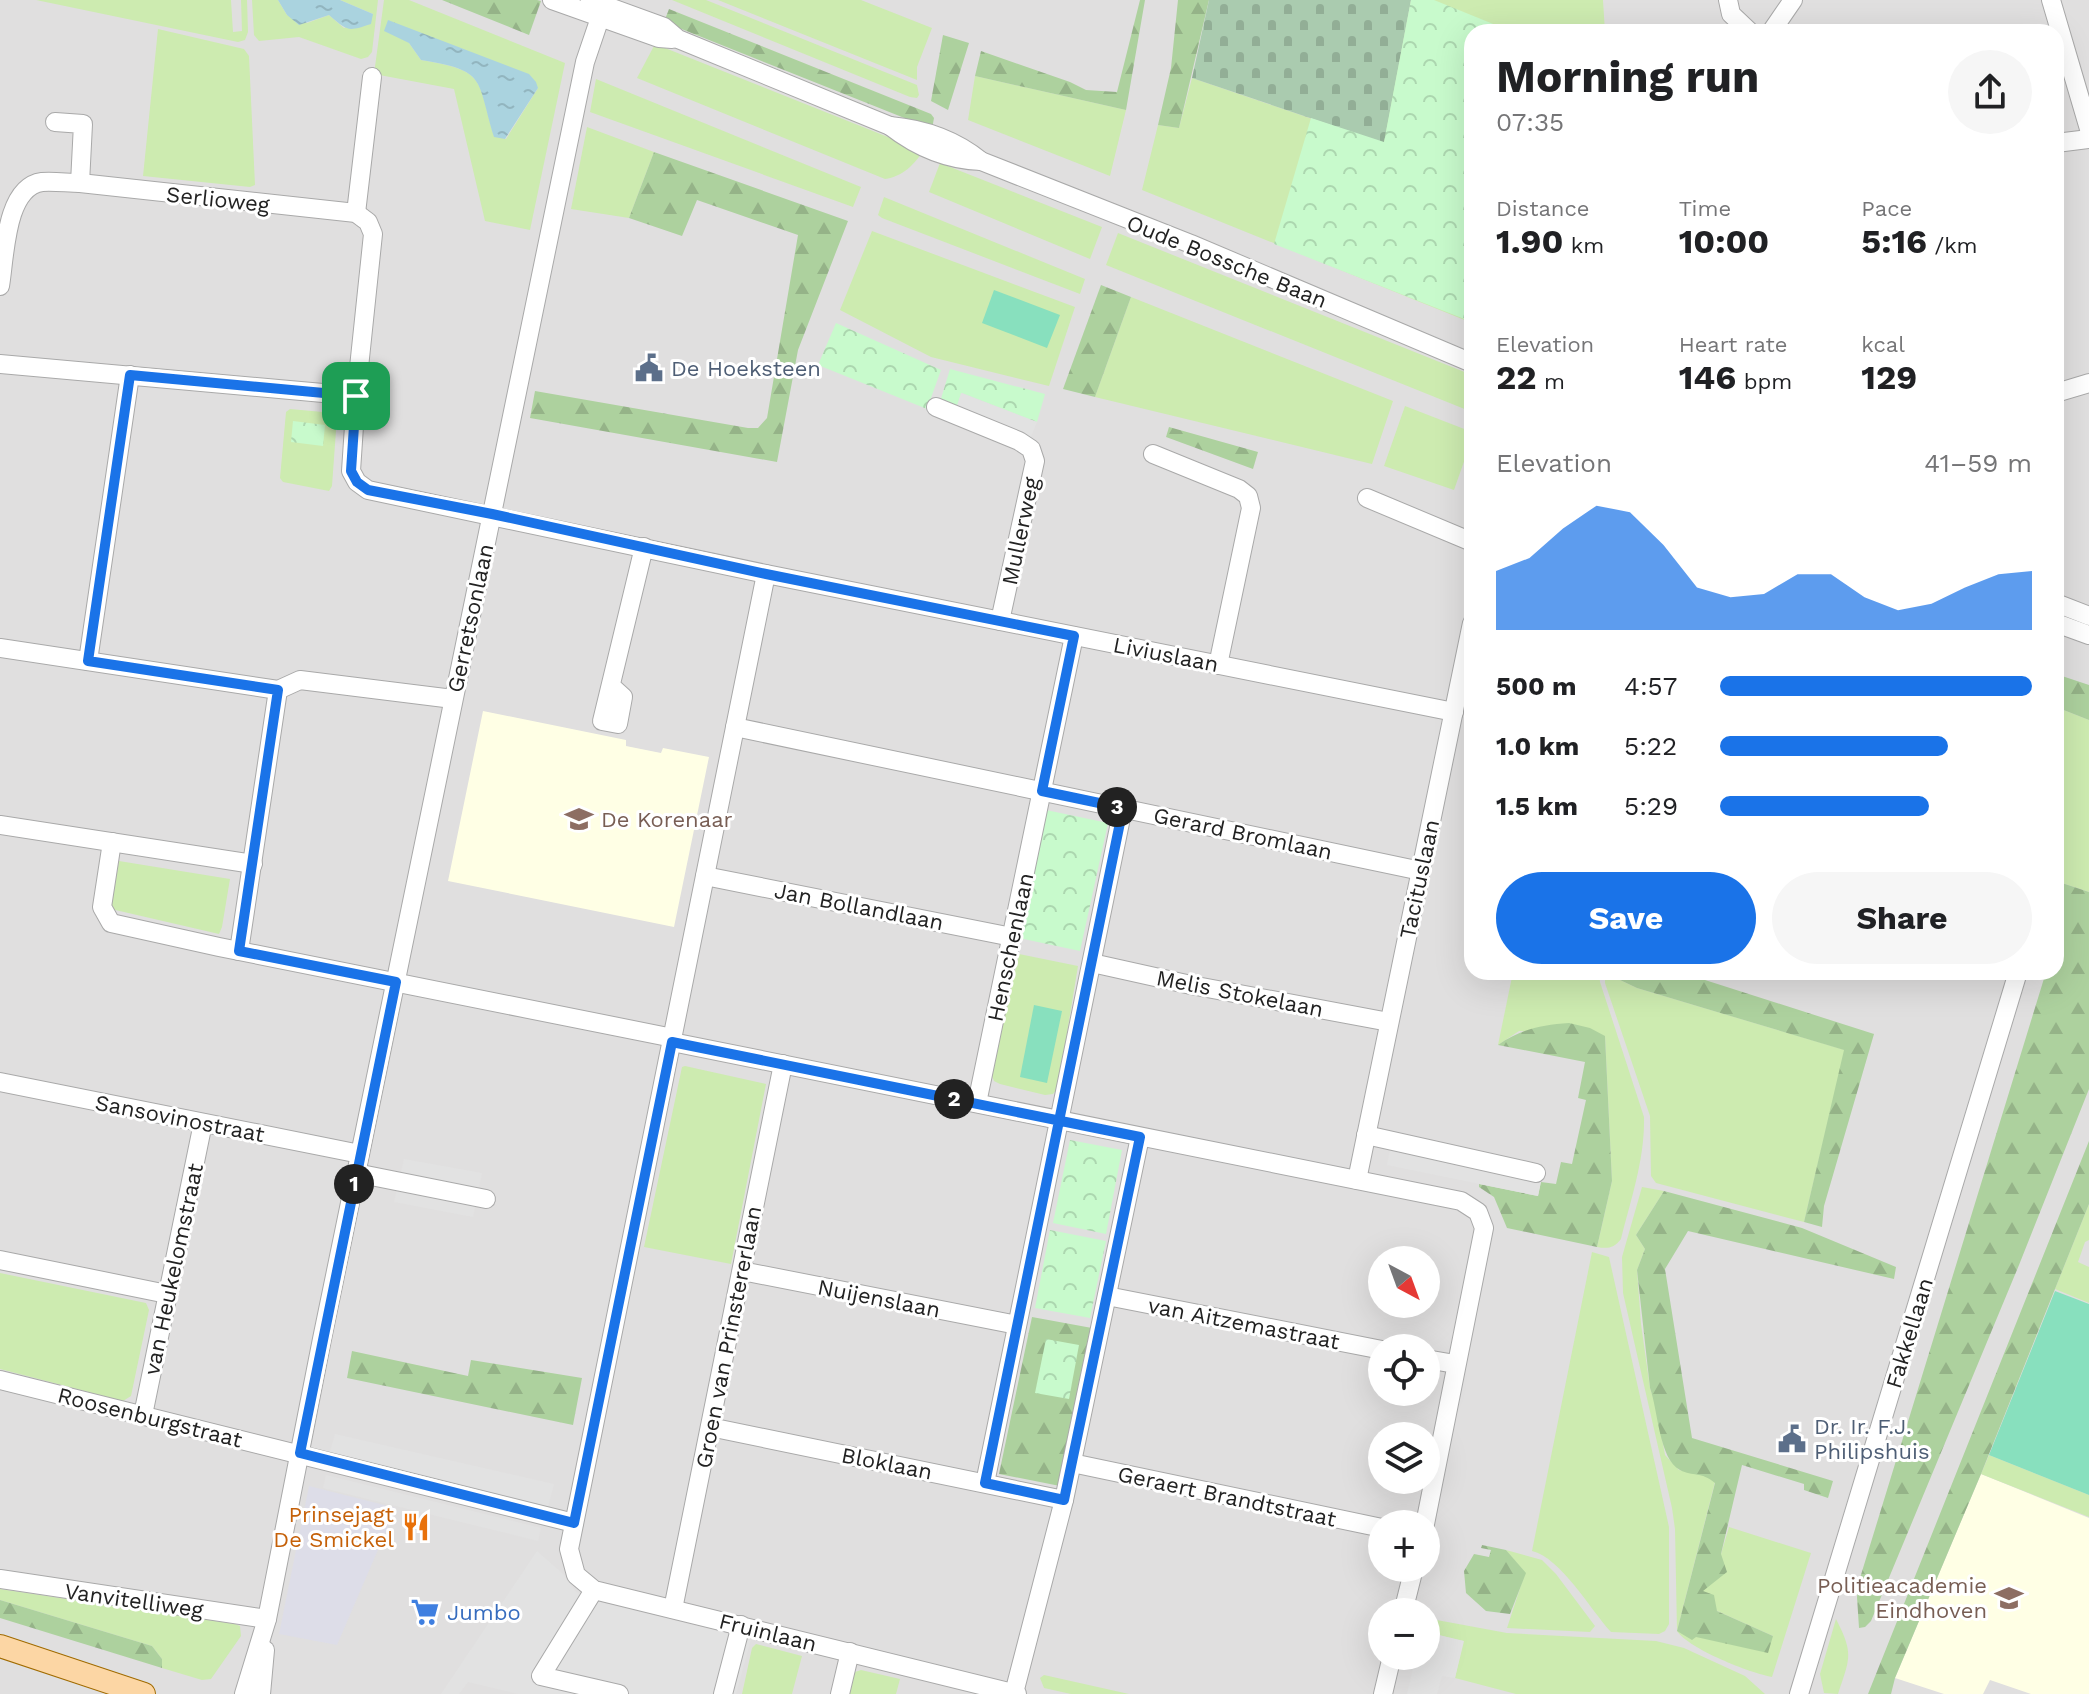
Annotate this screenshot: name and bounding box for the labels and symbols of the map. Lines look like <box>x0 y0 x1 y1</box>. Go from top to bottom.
street label: Serlioweg <box>165 182 271 217</box>
street label: Oude Bossche Baan <box>1123 210 1331 313</box>
public building icon: De Hoeksteen <box>634 353 664 383</box>
place label: De Hoeksteen <box>671 356 821 381</box>
pin <box>322 362 390 430</box>
street label: Mullerweg <box>997 475 1044 587</box>
street label: Gerretsonlaan <box>443 541 498 695</box>
street label: Liviuslaan <box>1111 632 1221 677</box>
pin: 3 <box>1097 787 1137 827</box>
street label: Gerard Bromlaan <box>1151 802 1335 865</box>
school or university icon: De Korenaar <box>564 804 594 834</box>
place label: De Korenaar <box>601 807 733 832</box>
street label: Tacituslaan <box>1395 817 1444 941</box>
street label: Henschenlaan <box>983 870 1038 1024</box>
street label: Jan Bollandlaan <box>772 878 946 935</box>
street label: Melis Stokelaan <box>1154 965 1326 1022</box>
pin: 2 <box>934 1079 974 1119</box>
street label: Sansovinostraat <box>93 1090 267 1147</box>
street label: van Heukelomstraat <box>139 1161 208 1377</box>
pin: 1 <box>334 1164 374 1204</box>
street label: Groen van Prinstererlaan <box>691 1204 766 1470</box>
north arrow <box>1368 1246 1440 1318</box>
street label: Nuijenslaan <box>815 1274 942 1323</box>
street label: Fakkellaan <box>1881 1275 1938 1391</box>
street label: van Aitzemastraat <box>1146 1293 1342 1354</box>
street label: Roosenburgstraat <box>55 1382 245 1453</box>
place label: Dr. Ir. F.J. Philipshuis <box>1814 1414 1930 1464</box>
public building icon: Dr. Ir. F.J. Philipshuis <box>1777 1424 1807 1454</box>
street label: Bloklaan <box>839 1442 934 1485</box>
street label: Geraert Brandtstraat <box>1115 1461 1338 1532</box>
place label: Prinsejagt De Smickel <box>273 1502 394 1552</box>
restaurant icon: Prinsejagt De Smickel <box>401 1512 431 1542</box>
place label: Politieacademie Eindhoven <box>1817 1573 1987 1623</box>
street label: Vanvitelliweg <box>63 1578 205 1623</box>
school or university icon: Politieacademie Eindhoven <box>1994 1583 2024 1613</box>
supermarket icon: Jumbo <box>410 1597 440 1627</box>
place label: Jumbo <box>447 1600 521 1625</box>
street label: Fruinlaan <box>716 1608 819 1657</box>

